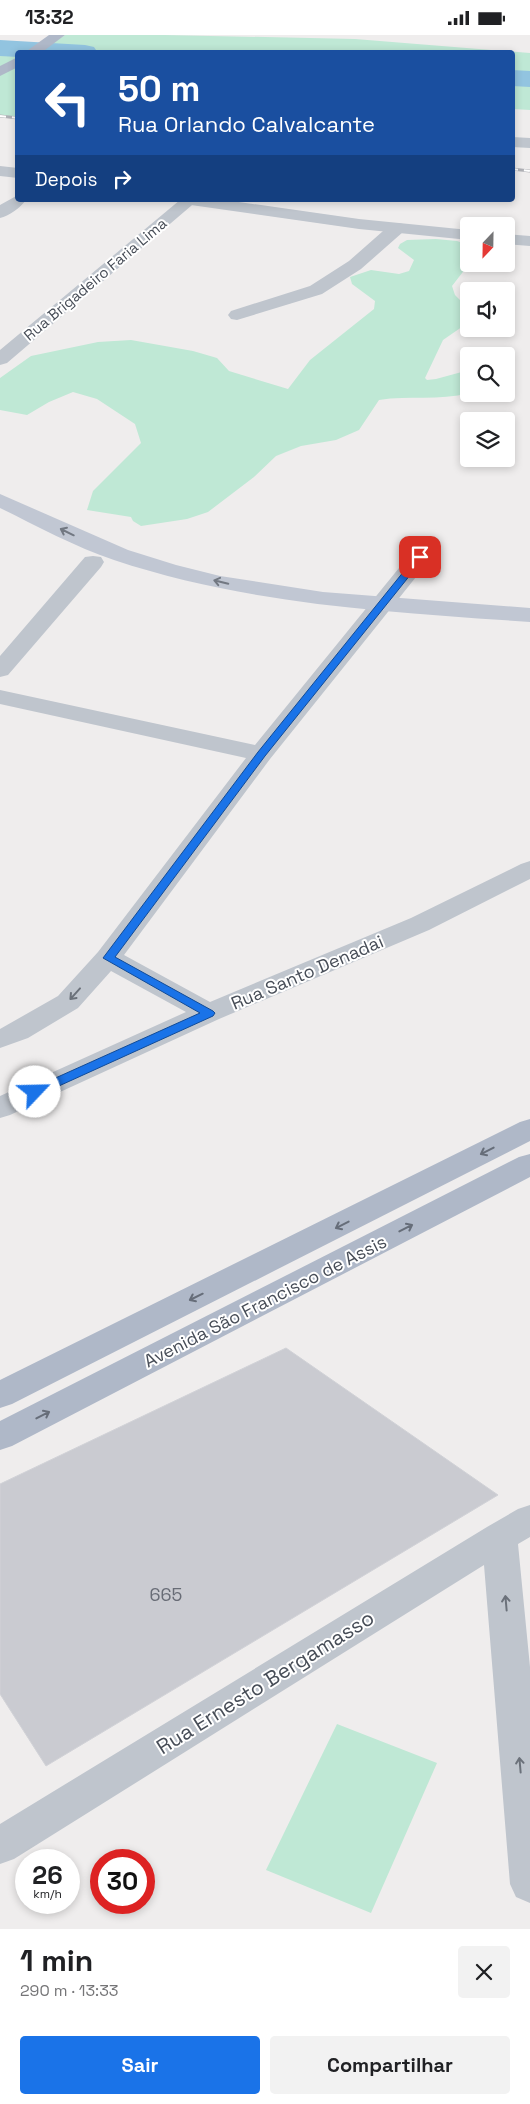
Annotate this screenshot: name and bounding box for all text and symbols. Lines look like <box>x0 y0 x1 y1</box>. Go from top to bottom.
text: 13:32 <box>25 5 74 30</box>
text: 50 m <box>118 67 200 111</box>
icon: left <box>35 70 100 135</box>
text: Rua Orlando Calvalcante <box>118 110 375 138</box>
icon: right <box>108 165 136 193</box>
text: Depois <box>35 167 98 192</box>
street label: Rua Brigadeiro Faria Lima <box>20 213 171 344</box>
north arrow <box>460 217 515 273</box>
map controls <box>460 217 515 467</box>
button: sound <box>460 282 515 337</box>
button: search <box>460 347 515 402</box>
button: layers <box>460 412 515 467</box>
one-way arrow <box>60 527 75 536</box>
pin <box>399 536 441 578</box>
icon: arrive <box>406 543 434 571</box>
one-way arrow <box>213 577 229 587</box>
street label: Rua Santo Denadai <box>227 930 387 1014</box>
one-way arrow <box>70 987 81 1000</box>
position arrow <box>8 1065 60 1117</box>
one-way arrow <box>479 1146 494 1156</box>
one-way arrow <box>335 1221 350 1230</box>
one-way arrow <box>398 1223 413 1232</box>
street label: Avenida São Francisco de Assis <box>140 1230 390 1372</box>
one-way arrow <box>189 1292 204 1302</box>
one-way arrow <box>36 1410 51 1420</box>
house number: 665 <box>150 1583 182 1606</box>
one-way arrow <box>501 1596 510 1612</box>
street label: Rua Ernesto Bergamasso <box>151 1604 379 1760</box>
one-way arrow <box>515 1758 525 1774</box>
speed limit sign: 30 <box>90 1849 155 1914</box>
text: 26 <box>32 1859 63 1891</box>
text: km/h <box>33 1886 62 1902</box>
text: 1 min <box>20 1941 93 1980</box>
button: close <box>458 1946 510 1998</box>
text: 290 m · 13:33 <box>20 1980 118 2001</box>
button: Sair <box>20 2036 260 2094</box>
button: Compartilhar <box>270 2036 510 2094</box>

